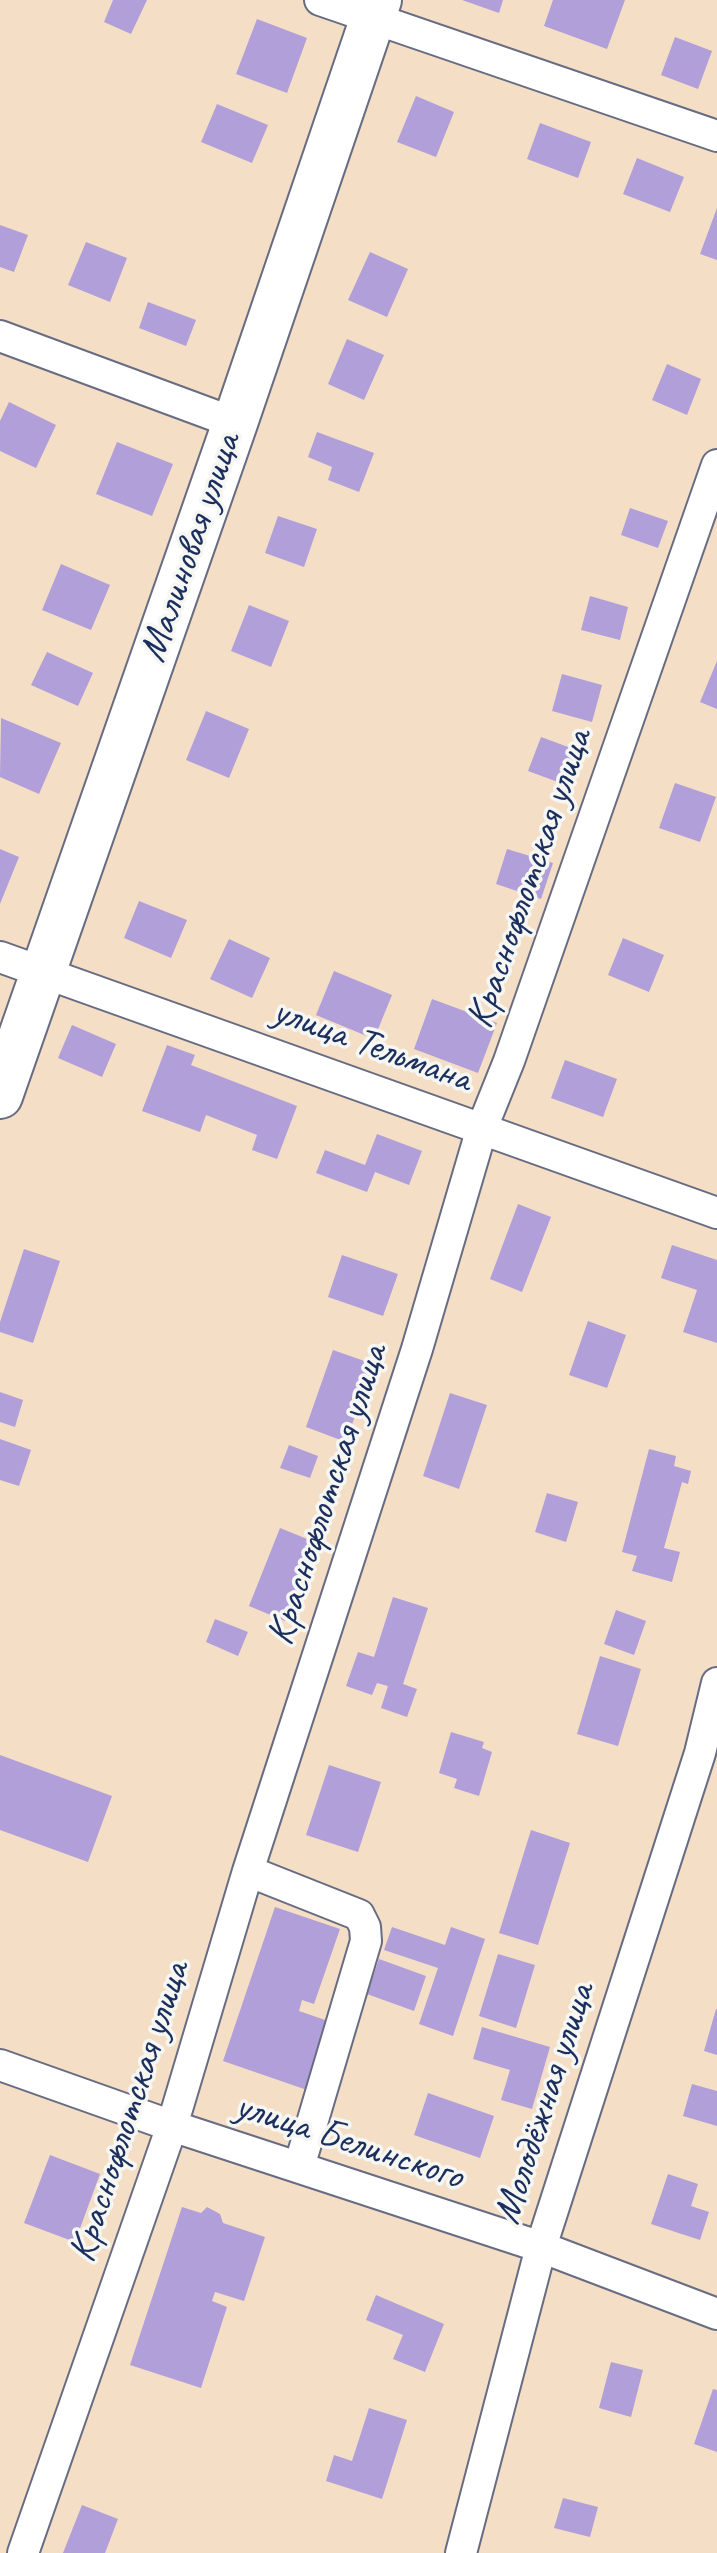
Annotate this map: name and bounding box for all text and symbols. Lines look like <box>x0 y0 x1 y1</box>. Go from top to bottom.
street label: Малиновая улица <box>130 428 252 668</box>
street label: Краснофлотская улица <box>456 723 604 1035</box>
street label: улица Тельмана <box>266 988 478 1104</box>
street label: Краснофлотская улица <box>257 1339 399 1651</box>
street label: Краснофлотская улица <box>59 1956 201 2268</box>
street label: Молодёжная улица <box>484 1978 606 2230</box>
street label: улица Белинского <box>229 2083 469 2201</box>

